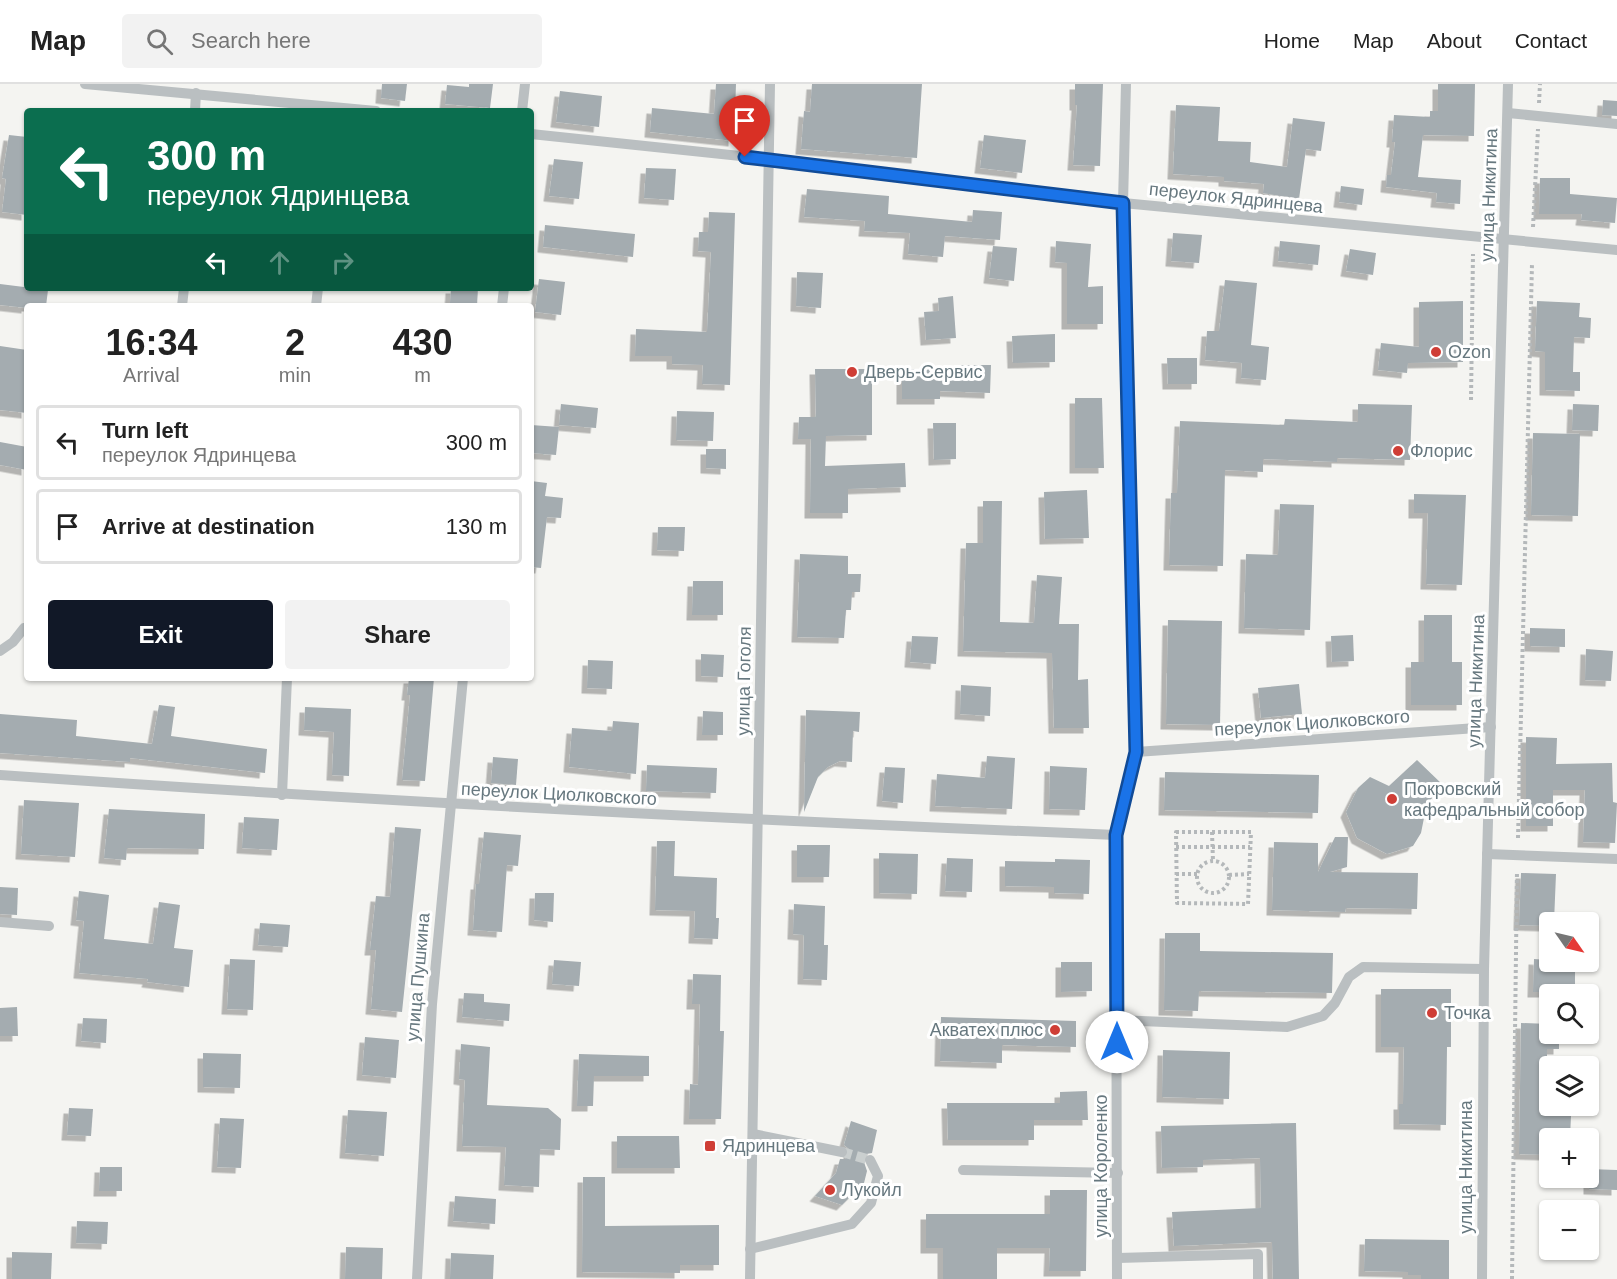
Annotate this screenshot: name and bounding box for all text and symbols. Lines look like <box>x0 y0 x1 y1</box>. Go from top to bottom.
search box <box>122 14 542 68</box>
text: Map <box>30 25 86 56</box>
icon: search <box>143 25 176 58</box>
text: Search here <box>191 28 311 53</box>
text: Home <box>1264 29 1320 52</box>
text: Map <box>1353 29 1394 52</box>
text: About <box>1427 29 1482 52</box>
text: Contact <box>1515 29 1587 52</box>
pin <box>719 95 770 157</box>
icon: arrive <box>728 104 761 137</box>
street label: улица Никитина <box>1477 127 1501 262</box>
icon: left <box>48 132 126 210</box>
text: 300 m <box>147 132 266 179</box>
street label: переулок Ядринцева <box>1148 179 1325 217</box>
text: переулок Ядринцева <box>147 181 409 211</box>
icon: left <box>200 246 233 279</box>
icon: ahead <box>263 246 296 279</box>
icon: right <box>326 246 359 279</box>
text: 16:34 <box>105 322 197 363</box>
text: 2 <box>285 322 305 363</box>
text: 430 <box>392 322 453 363</box>
place label: Ozon <box>1448 342 1491 362</box>
marker: Ozon <box>1429 345 1443 359</box>
place label: Дверь-Сервис <box>864 362 983 382</box>
text: Arrival <box>123 364 180 386</box>
text: min <box>279 364 311 386</box>
text: m <box>414 364 431 386</box>
marker: Дверь-Сервис <box>845 365 859 379</box>
text: Turn left <box>102 418 188 443</box>
icon: left <box>51 426 84 459</box>
text: 300 m <box>446 430 507 455</box>
place label: Флорис <box>1410 441 1473 461</box>
text: переулок Ядринцева <box>102 444 296 466</box>
marker: Флорис <box>1391 444 1405 458</box>
icon: arrive <box>51 510 84 543</box>
text: Arrive at destination <box>102 514 315 539</box>
text: 130 m <box>446 514 507 539</box>
button: Exit <box>48 600 273 669</box>
button: Share <box>285 600 510 669</box>
street label: улица Никитина <box>1464 613 1488 748</box>
street label: улица Гоголя <box>733 626 755 736</box>
street label: переулок Циолковского <box>1214 706 1410 740</box>
street label: переулок Циолковского <box>461 779 657 809</box>
place label: Покровский кафедральный собор <box>1404 779 1585 820</box>
marker: Покровский кафедральный собор <box>1385 792 1399 806</box>
street label: улица Пушкина <box>402 911 434 1042</box>
north arrow <box>1539 912 1599 972</box>
map controls <box>1539 912 1599 1260</box>
button: search <box>1539 984 1599 1044</box>
place label: Точка <box>1444 1003 1492 1023</box>
marker: Точка <box>1425 1006 1439 1020</box>
position arrow <box>1085 1010 1149 1074</box>
place label: Акватех плюс <box>930 1020 1043 1040</box>
marker: Акватех плюс <box>1048 1023 1062 1037</box>
button: layers <box>1539 1056 1599 1116</box>
street label: улица Короленко <box>1091 1094 1111 1238</box>
street label: улица Никитина <box>1456 1099 1476 1234</box>
button: + <box>1539 1128 1599 1188</box>
place label: Ядринцева <box>722 1136 816 1156</box>
marker: Ядринцева <box>703 1139 717 1153</box>
place label: Лукойл <box>842 1180 902 1200</box>
marker: Лукойл <box>823 1183 837 1197</box>
button: − <box>1539 1200 1599 1260</box>

